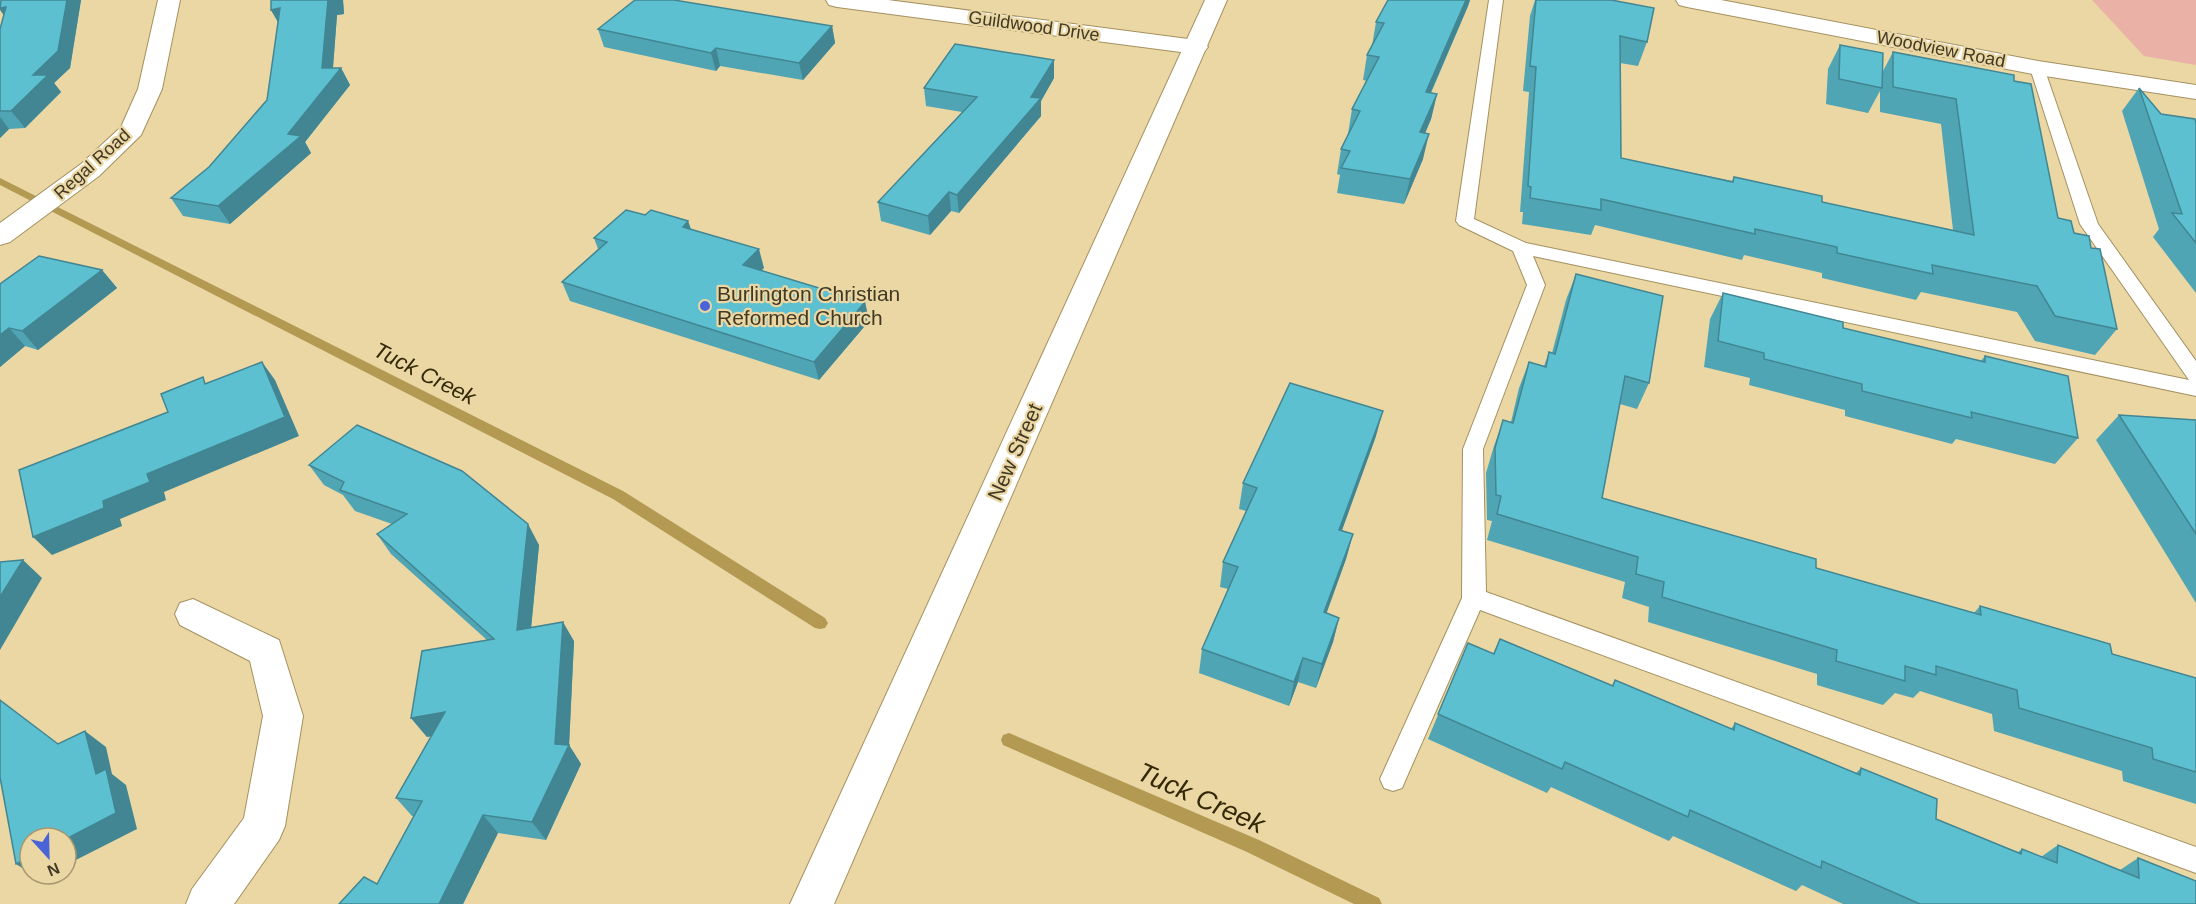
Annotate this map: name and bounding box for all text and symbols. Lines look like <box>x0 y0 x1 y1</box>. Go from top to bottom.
street label: Guildwood Drive <box>967 7 1101 45</box>
street label: Woodview Road <box>1875 27 2007 71</box>
street label: Regal Road <box>50 125 134 203</box>
place label: Burlington Christian Reformed Church <box>717 282 900 329</box>
marker: Burlington Christian Reformed Church <box>698 299 712 313</box>
water label: Tuck Creek <box>370 337 481 410</box>
street label: New Street <box>983 400 1046 504</box>
water label: Tuck Creek <box>1133 757 1271 840</box>
north arrow <box>18 826 78 886</box>
text: N <box>45 859 62 879</box>

